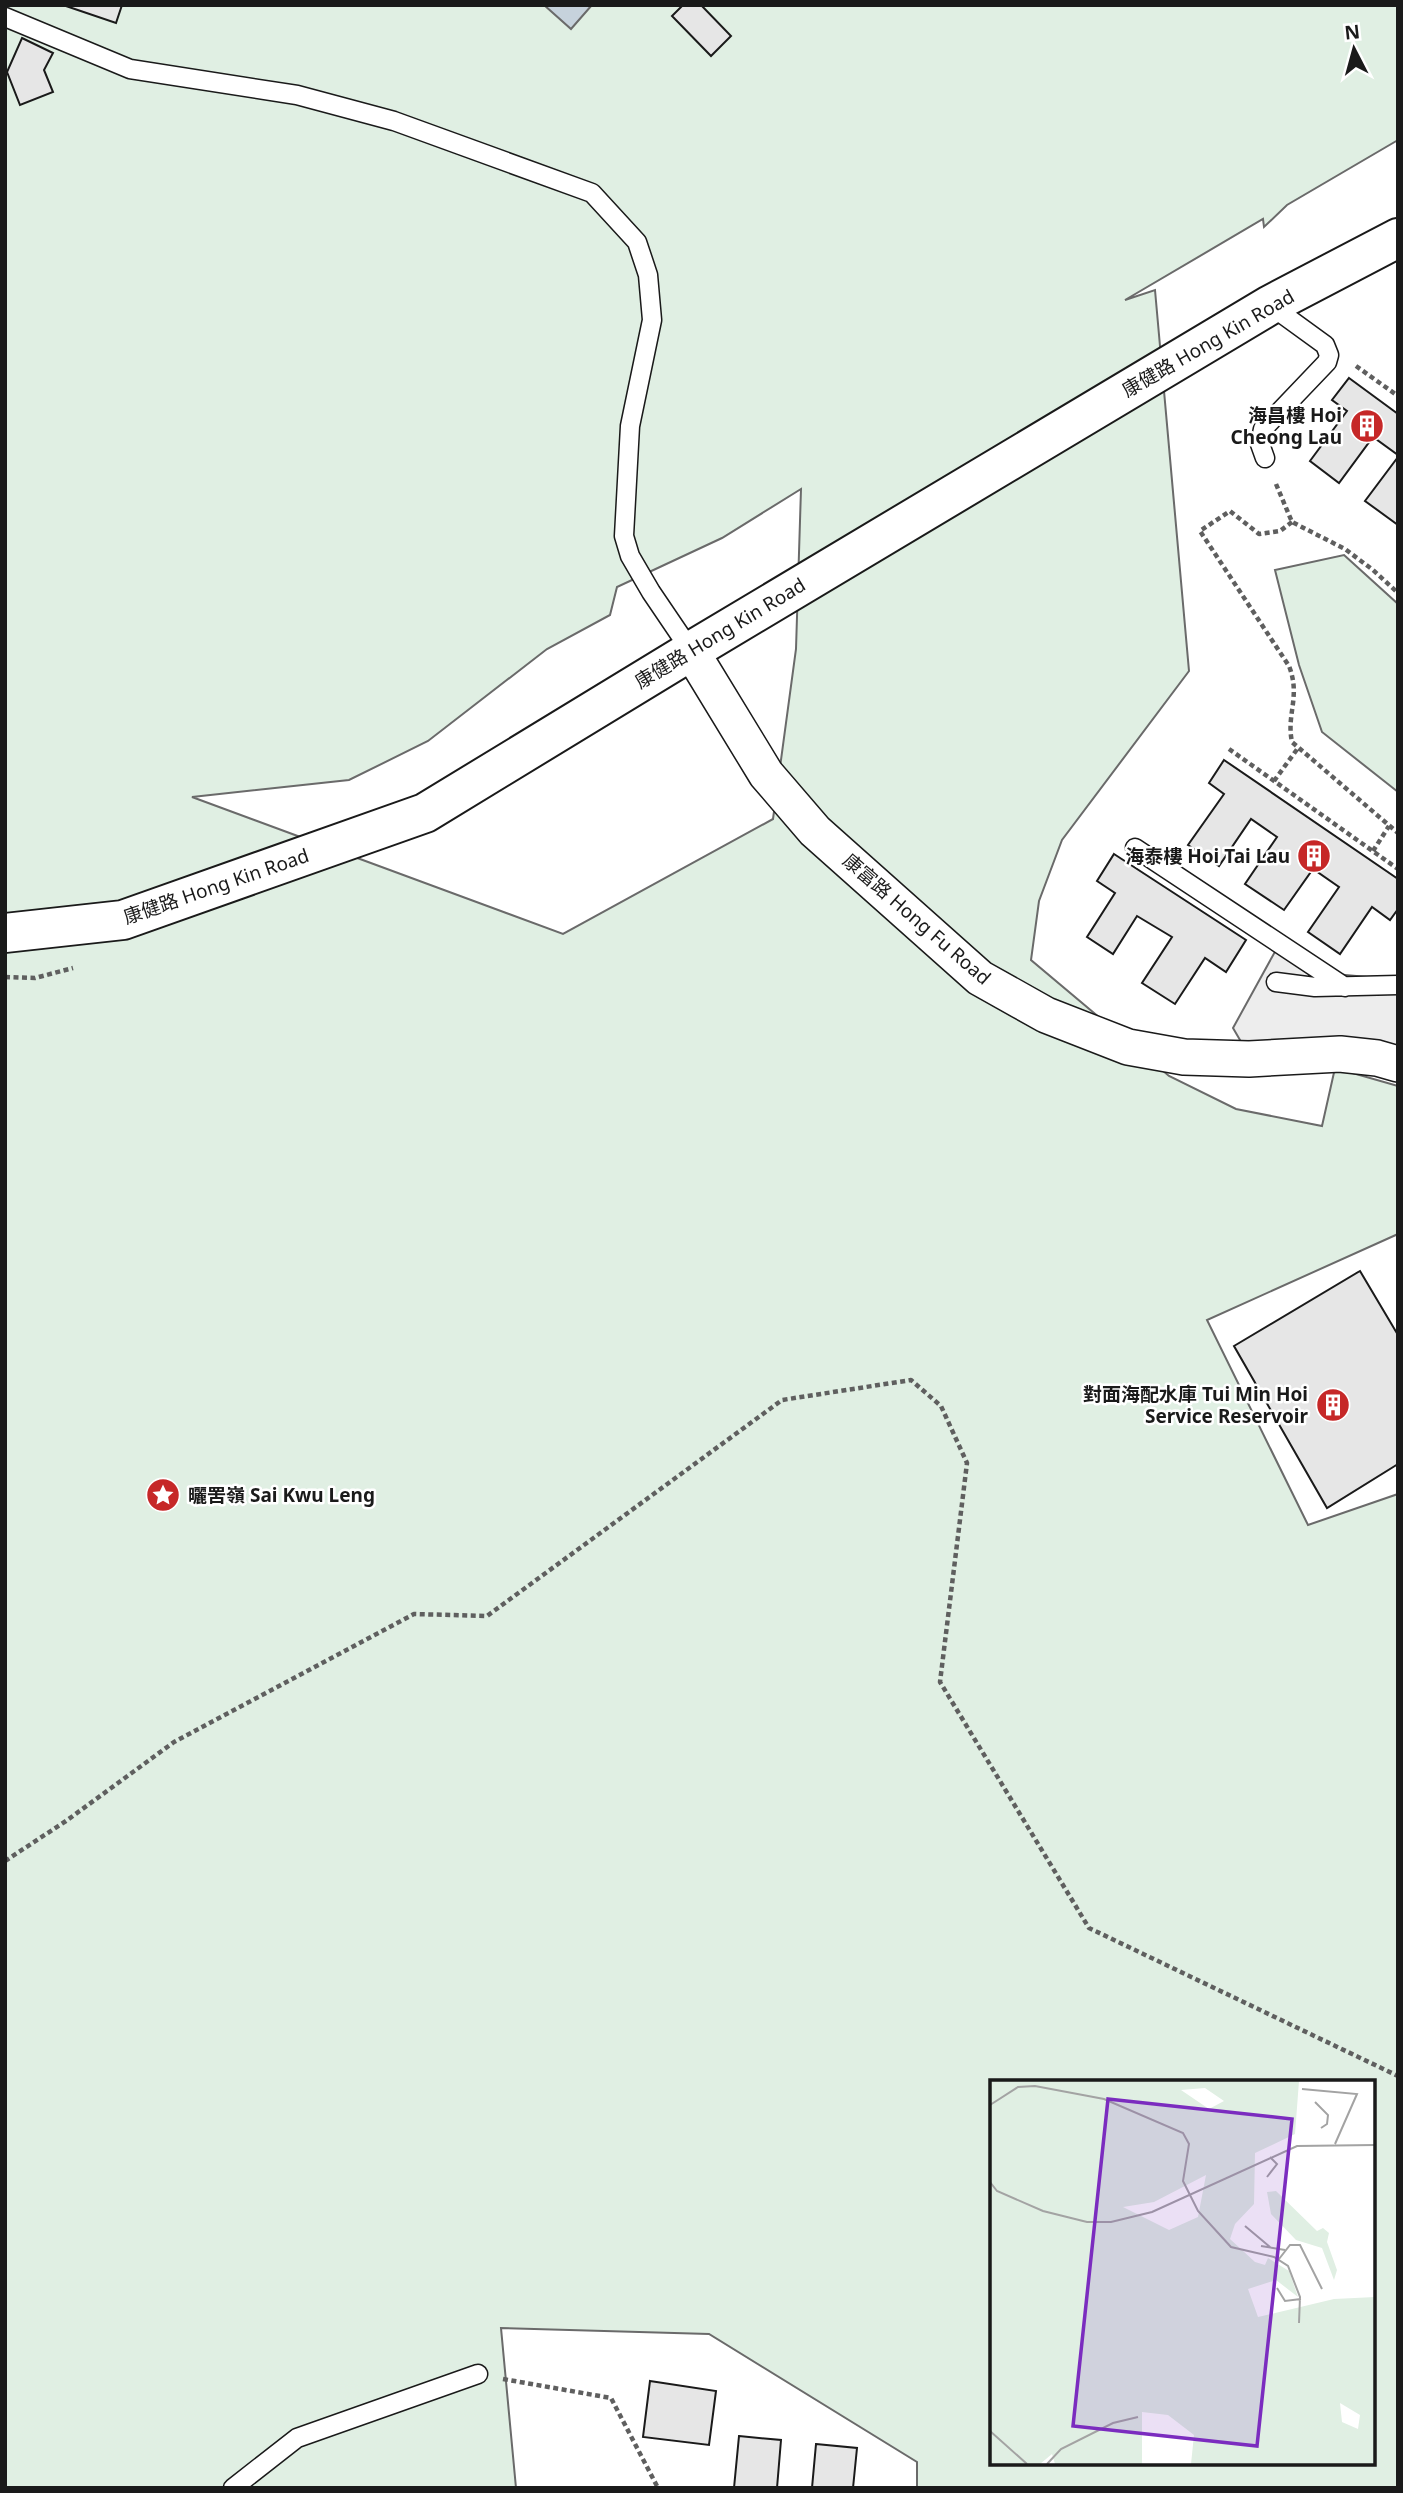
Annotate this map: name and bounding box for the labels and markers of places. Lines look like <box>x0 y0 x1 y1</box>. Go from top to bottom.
place label: 海昌樓 Hoi Cheong Lau <box>1231 402 1342 450</box>
building icon: 海昌樓 Hoi Cheong Lau <box>1348 407 1386 445</box>
building icon: 海泰樓 Hoi Tai Lau <box>1295 837 1333 875</box>
place label: 海泰樓 Hoi Tai Lau <box>1125 843 1290 869</box>
place label: 對面海配水庫 Tui Min Hoi Service Reservoir <box>1083 1381 1308 1429</box>
building icon: 對面海配水庫 Tui Min Hoi Service Reservoir <box>1314 1386 1352 1424</box>
place icon: 曬罟嶺 Sai Kwu Leng <box>144 1476 182 1514</box>
place label: 曬罟嶺 Sai Kwu Leng <box>188 1482 375 1508</box>

